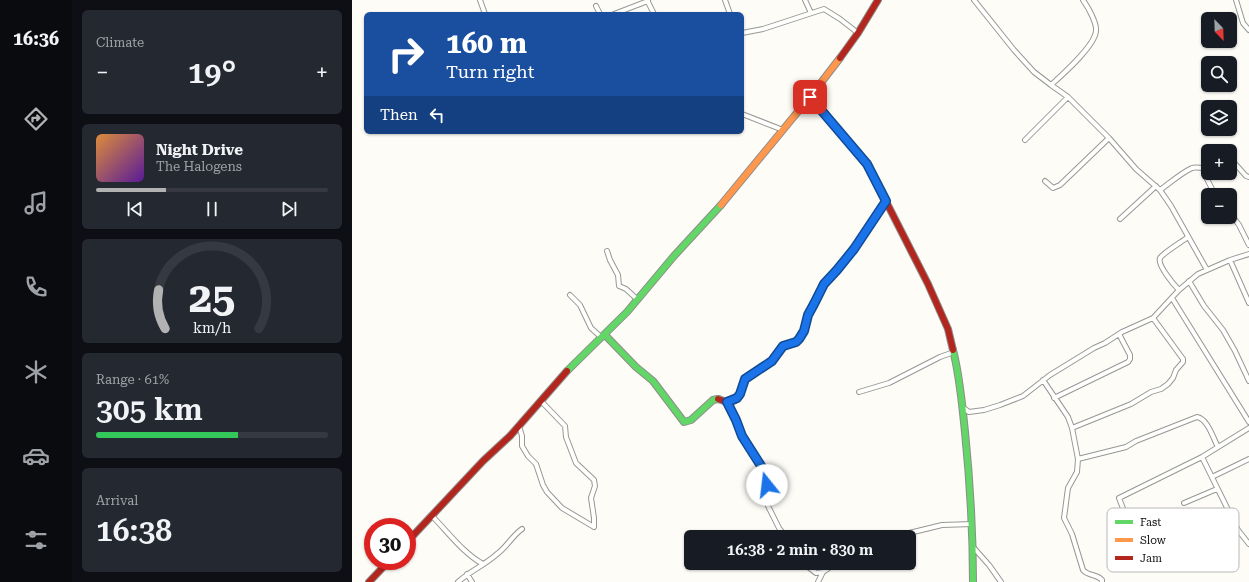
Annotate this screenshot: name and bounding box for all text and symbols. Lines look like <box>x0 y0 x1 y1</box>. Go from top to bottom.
north arrow <box>1201 12 1237 48</box>
map controls <box>1201 12 1237 224</box>
text: 160 m <box>446 27 527 60</box>
text: 16:36 <box>13 28 59 49</box>
icon: right <box>380 28 432 80</box>
text: Climate <box>96 35 144 50</box>
text: 19° <box>188 55 236 90</box>
button: search <box>1201 56 1237 92</box>
text: − <box>96 60 108 85</box>
text: + <box>316 60 328 85</box>
text: Turn right <box>446 61 534 82</box>
pin <box>793 80 827 114</box>
icon: arrive <box>799 86 821 108</box>
button: layers <box>1201 100 1237 136</box>
icon: left <box>426 104 448 126</box>
icon: directions <box>22 105 50 133</box>
text: Then <box>380 106 418 124</box>
text: Night Drive <box>156 141 243 159</box>
button: + <box>1201 144 1237 180</box>
text: The Halogens <box>156 159 242 174</box>
button: − <box>1201 188 1237 224</box>
icon: music <box>22 189 50 217</box>
icon: previous <box>124 198 146 220</box>
icon: pause <box>201 198 223 220</box>
icon: next <box>278 198 300 220</box>
icon: phone <box>22 273 50 301</box>
text: 25 <box>189 273 235 322</box>
text: km/h <box>193 320 231 336</box>
icon: climate <box>22 358 50 386</box>
text: Range · 61% <box>96 372 169 387</box>
text: 305 km <box>96 392 203 427</box>
icon: car <box>22 442 50 470</box>
position arrow <box>746 464 788 506</box>
text: Arrival <box>96 493 138 508</box>
legend <box>1107 508 1239 572</box>
text: 16:38 <box>96 513 172 548</box>
text: Fast <box>1140 516 1161 529</box>
speed limit sign: 30 <box>364 518 416 570</box>
icon: filters <box>22 526 50 554</box>
text: Slow <box>1140 534 1167 547</box>
text: 16:38 · 2 min · 830 m <box>727 541 873 559</box>
text: Jam <box>1140 552 1162 565</box>

